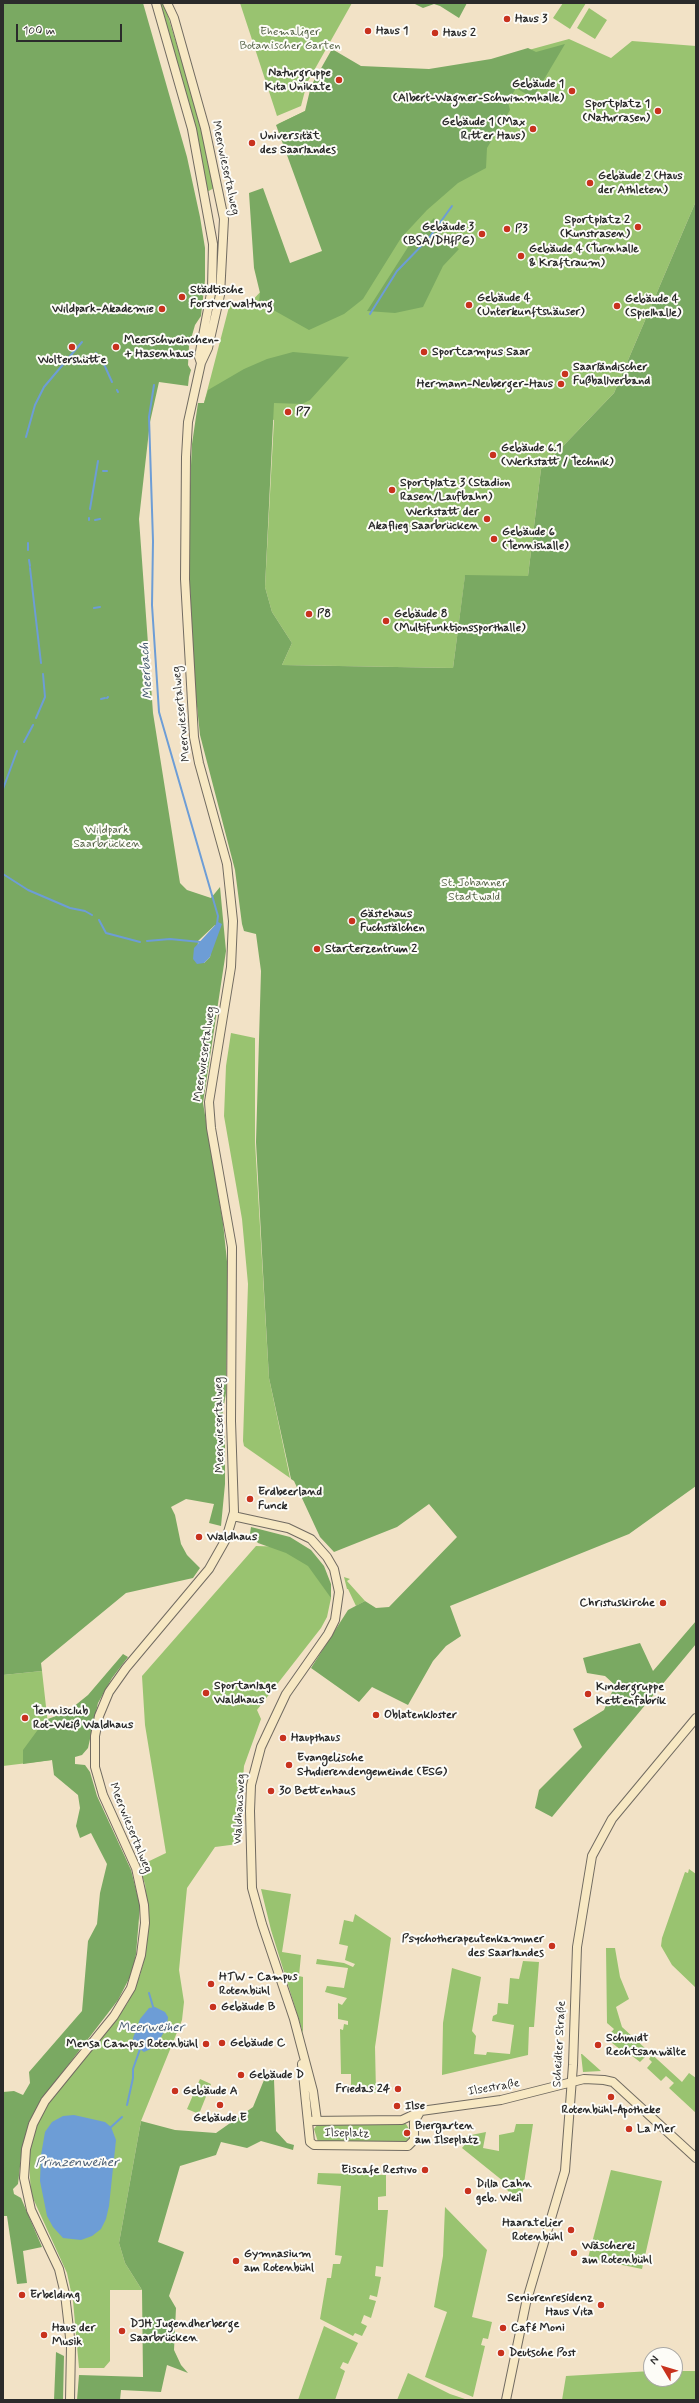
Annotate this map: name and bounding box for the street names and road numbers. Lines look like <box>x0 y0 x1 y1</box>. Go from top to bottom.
street label: Meerwiesertalweg <box>208 119 242 217</box>
street label: Meerwiesertalweg <box>170 665 194 763</box>
street label: Meerwiesertalweg <box>191 1005 219 1103</box>
street label: Meerwiesertalweg <box>212 1377 228 1473</box>
street label: Waldhausweg <box>231 1773 249 1845</box>
street label: Meerwiesertalweg <box>105 1781 155 1875</box>
street label: Scheidter Straße <box>551 2000 569 2088</box>
street label: Ilsestraße <box>467 2076 521 2100</box>
street label: Ilseplatz <box>324 2126 370 2142</box>

